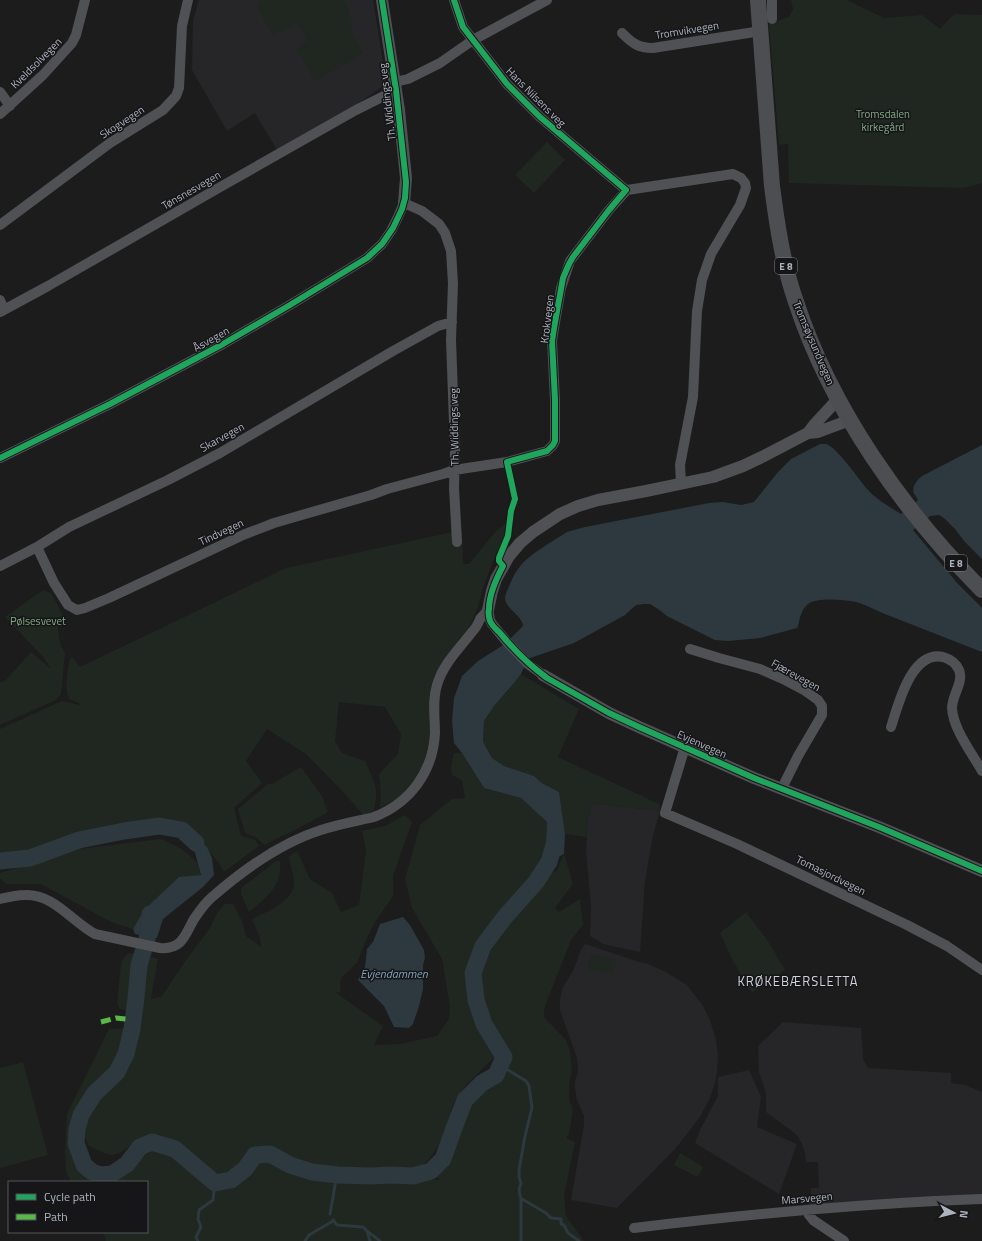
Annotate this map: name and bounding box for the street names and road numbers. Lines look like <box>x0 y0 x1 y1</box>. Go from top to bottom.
street label: Tromvikvegen <box>654 17 720 43</box>
street label: Kveldsolvegen <box>7 34 65 92</box>
street label: Th. Widdings veg <box>374 62 400 142</box>
street label: Hans Nilsens veg <box>502 63 570 131</box>
street label: Skogvegen <box>96 102 148 142</box>
street label: Tønsnesvegen <box>158 167 224 213</box>
road number: E 8 <box>775 258 797 274</box>
street label: Krokvegen <box>536 294 558 344</box>
street label: Tromsøysundvegen <box>789 298 839 388</box>
street label: Åsvegen <box>190 322 232 356</box>
street label: Th. Widdings veg <box>445 387 463 466</box>
street label: Skarvegen <box>197 418 247 456</box>
street label: Tindvegen <box>196 515 246 549</box>
road number: E 8 <box>945 555 967 571</box>
street label: Fjærevegen <box>768 655 824 695</box>
street label: Evjenvegen <box>675 726 730 762</box>
street label: Tomasjordvegen <box>793 851 869 899</box>
street label: Marsvegen <box>781 1188 833 1208</box>

